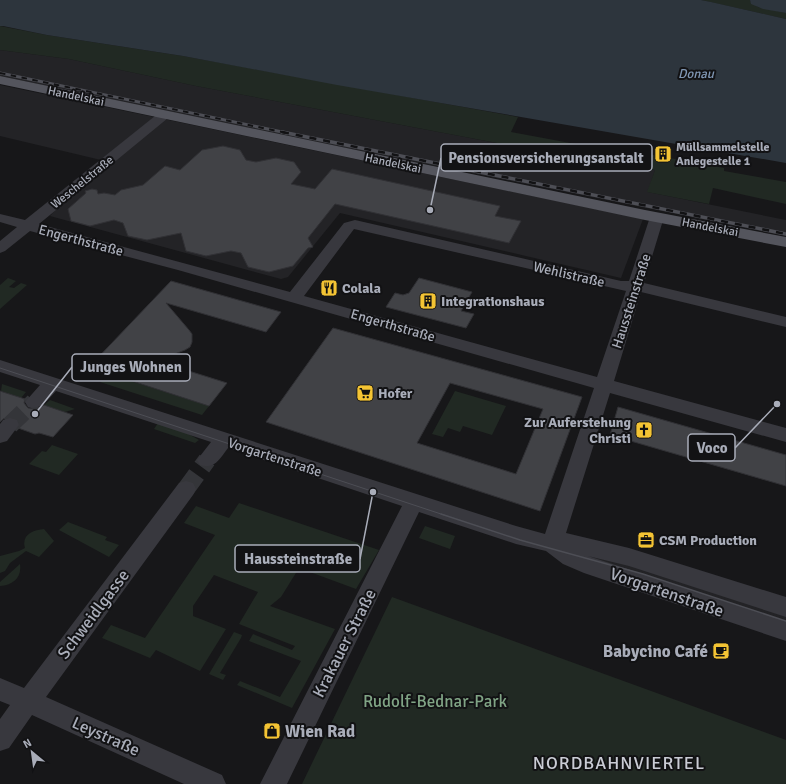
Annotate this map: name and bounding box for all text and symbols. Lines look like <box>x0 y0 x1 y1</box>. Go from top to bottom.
water label: Donau <box>678 66 715 82</box>
street label: Handelskai <box>46 83 105 110</box>
place label: Müllsammelstelle Anlegestelle 1 <box>676 140 770 169</box>
callout: Pensionsversicherungsanstalt <box>441 144 652 171</box>
building icon: Müllsammelstelle Anlegestelle 1 <box>653 144 673 164</box>
text: Pensionsversicherungsanstalt <box>448 149 644 167</box>
street label: Handelskai <box>363 150 422 177</box>
street label: Weschelstraße <box>48 153 117 212</box>
street label: Handelskai <box>680 215 739 240</box>
street label: Engerthstraße <box>37 221 125 260</box>
street label: Haussteinstraße <box>608 252 655 351</box>
street label: Wehlistraße <box>532 258 606 291</box>
restaurant icon: Colala <box>319 278 339 298</box>
place label: Colala <box>342 280 381 297</box>
building icon: Integrationshaus <box>418 291 438 311</box>
place label: Integrationshaus <box>441 293 544 310</box>
street label: Engerthstraße <box>349 305 437 346</box>
callout: Junges Wohnen <box>72 354 190 381</box>
text: Junges Wohnen <box>80 358 182 376</box>
supermarket icon: Hofer <box>355 383 375 403</box>
place label: Hofer <box>378 385 413 402</box>
place label: Zur Auferstehung Christi <box>524 414 631 447</box>
church icon: Zur Auferstehung Christi <box>634 420 654 440</box>
street label: Vorgartenstraße <box>226 434 324 481</box>
callout: Voco <box>688 434 735 461</box>
text: Voco <box>696 439 728 457</box>
office icon: CSM Production <box>636 530 656 550</box>
place label: CSM Production <box>659 532 757 549</box>
callout: Haussteinstraße <box>235 545 360 572</box>
text: Haussteinstraße <box>244 550 352 568</box>
street label: Vorgartenstraße <box>607 563 726 622</box>
street label: Schweidlgasse <box>53 565 134 663</box>
street label: Krakauer Straße <box>308 585 381 701</box>
place label: Babycino Café <box>603 641 708 662</box>
cafe icon: Babycino Café <box>711 641 731 661</box>
park label: Rudolf-Bednar-Park <box>363 691 508 712</box>
street label: Leystraße <box>69 712 143 761</box>
shop icon: Wien Rad <box>262 721 282 741</box>
place label: Wien Rad <box>285 721 355 742</box>
north arrow <box>12 732 52 772</box>
text: N <box>21 736 34 751</box>
district label: NORDBAHNVIERTEL <box>533 752 705 774</box>

